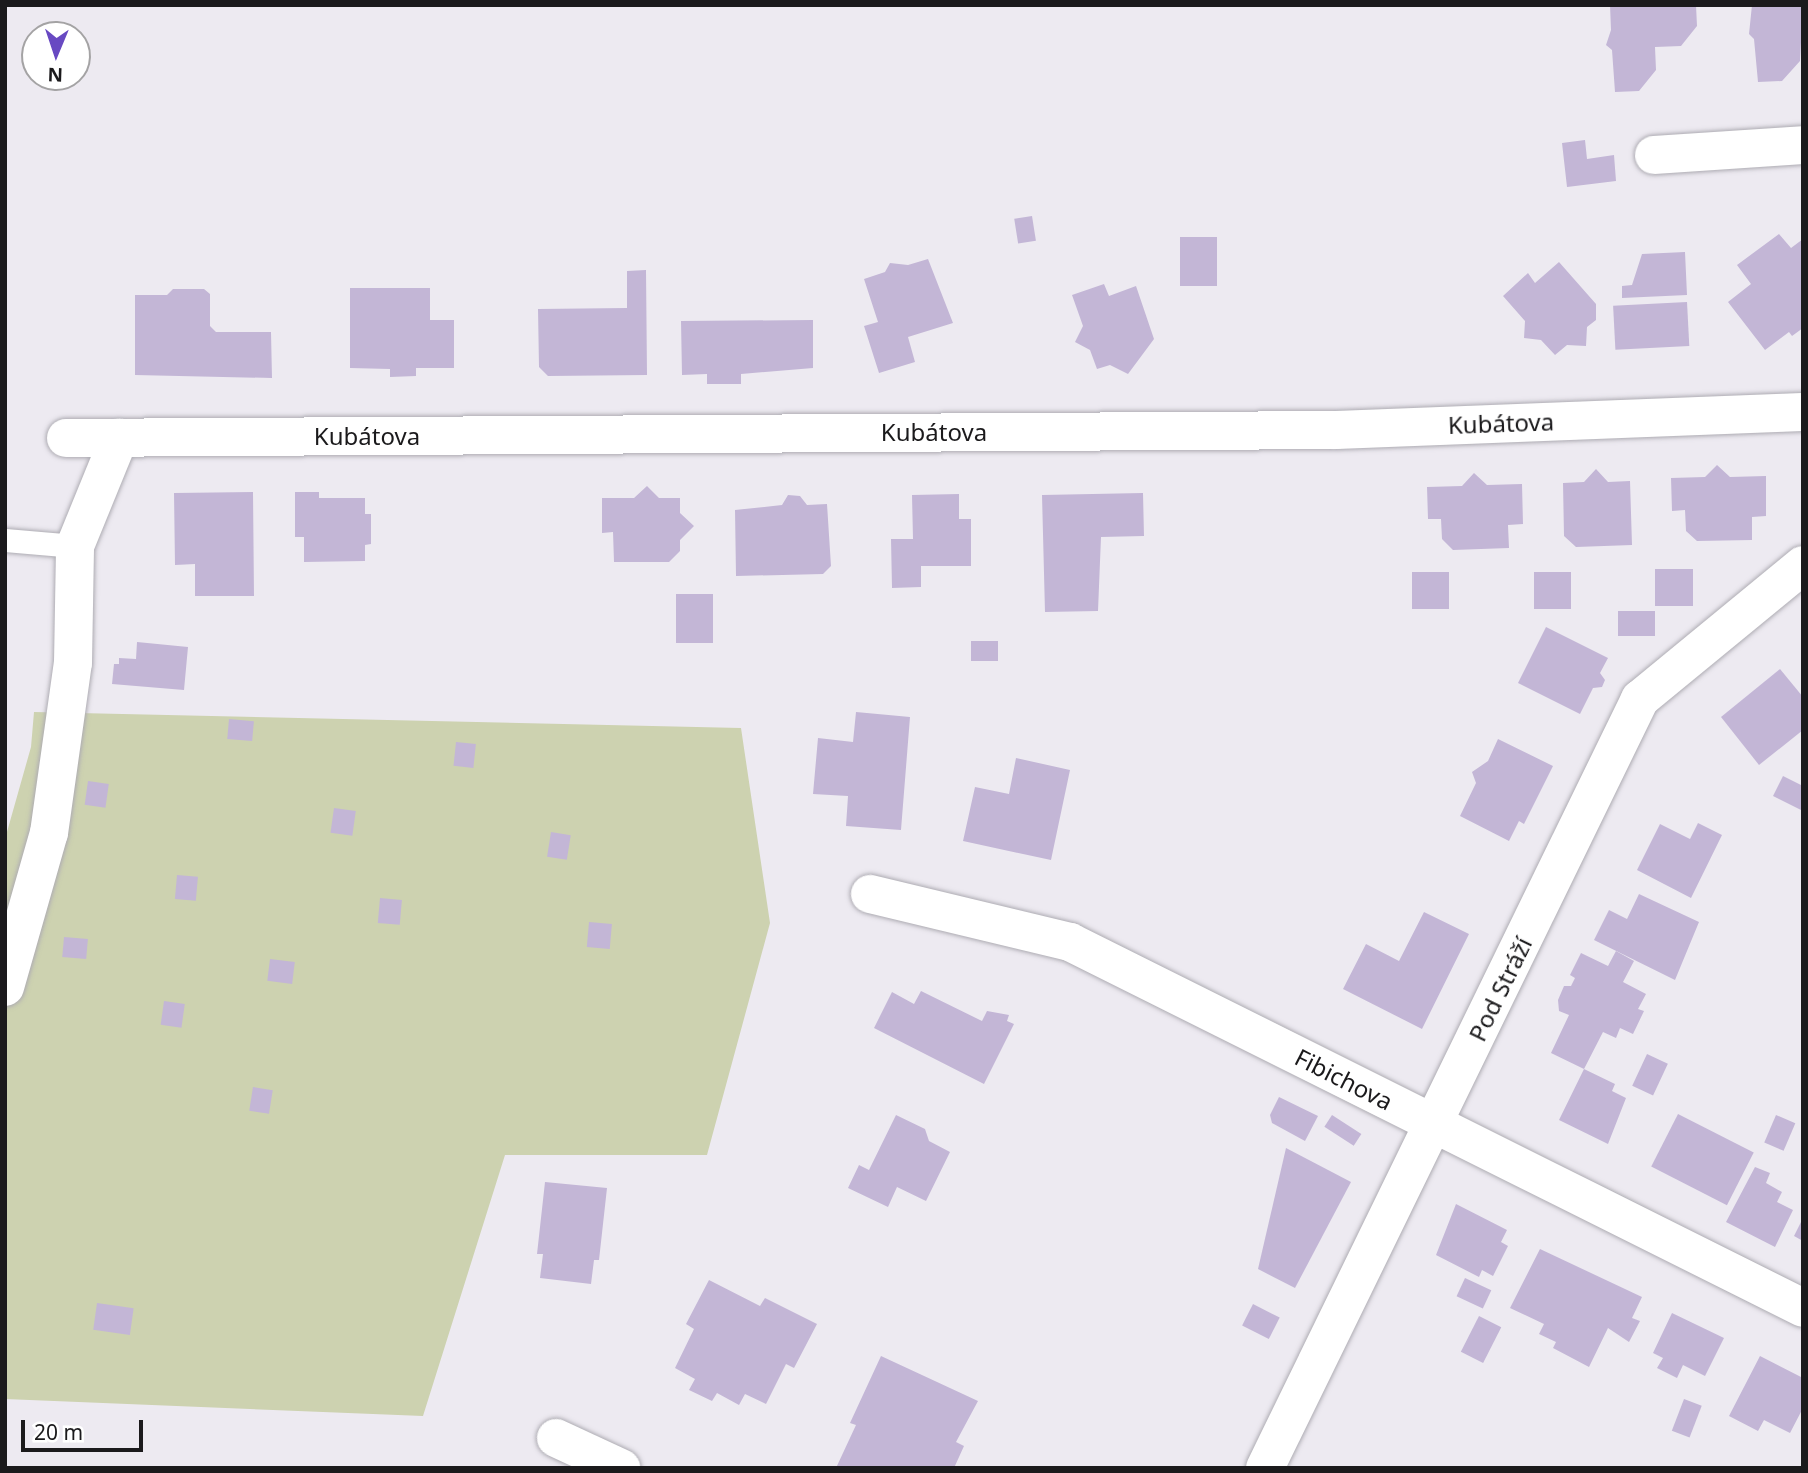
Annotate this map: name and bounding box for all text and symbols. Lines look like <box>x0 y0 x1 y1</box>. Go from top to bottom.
north arrow <box>21 21 91 91</box>
text: N <box>47 62 64 88</box>
street label: Kubátova <box>1447 407 1555 439</box>
street label: Kubátova <box>881 418 987 446</box>
street label: Kubátova <box>314 422 420 450</box>
street label: Pod Stráží <box>1462 932 1538 1046</box>
street label: Fibichova <box>1290 1042 1398 1116</box>
scale bar <box>24 1406 147 1450</box>
text: 20 m <box>34 1418 83 1446</box>

